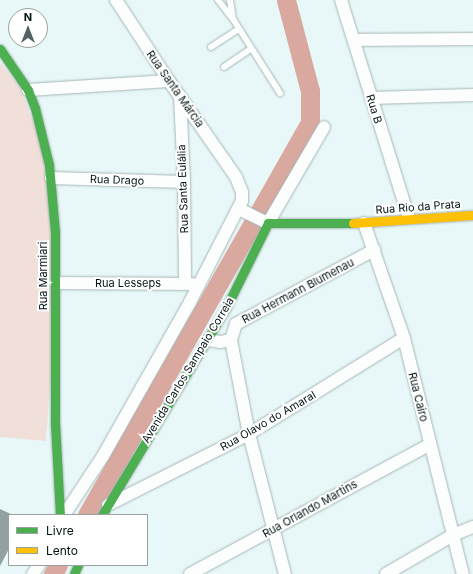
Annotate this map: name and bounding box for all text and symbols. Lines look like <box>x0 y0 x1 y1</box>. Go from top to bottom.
north arrow <box>8 8 48 48</box>
text: N <box>24 10 32 24</box>
street label: Rua Santa Márcia <box>144 48 206 130</box>
street label: Rua B <box>363 93 385 125</box>
street label: Rua Santa Eulália <box>175 144 191 234</box>
street label: Rua Drago <box>90 172 144 188</box>
street label: Rua Rio da Prata <box>375 197 461 217</box>
street label: Rua Marmiari <box>36 242 50 310</box>
street label: Rua Hermann Blumenau <box>240 256 356 326</box>
street label: Rua Lesseps <box>95 276 161 290</box>
street label: Avenida Carlos Sampaio Correia <box>139 295 237 445</box>
street label: Rua Cairo <box>406 371 430 423</box>
street label: Rua Olavo do Amaral <box>218 388 318 454</box>
street label: Rua Orlando Martins <box>260 477 360 541</box>
legend <box>8 514 148 566</box>
text: Livre <box>46 523 74 538</box>
text: Lento <box>46 543 78 558</box>

